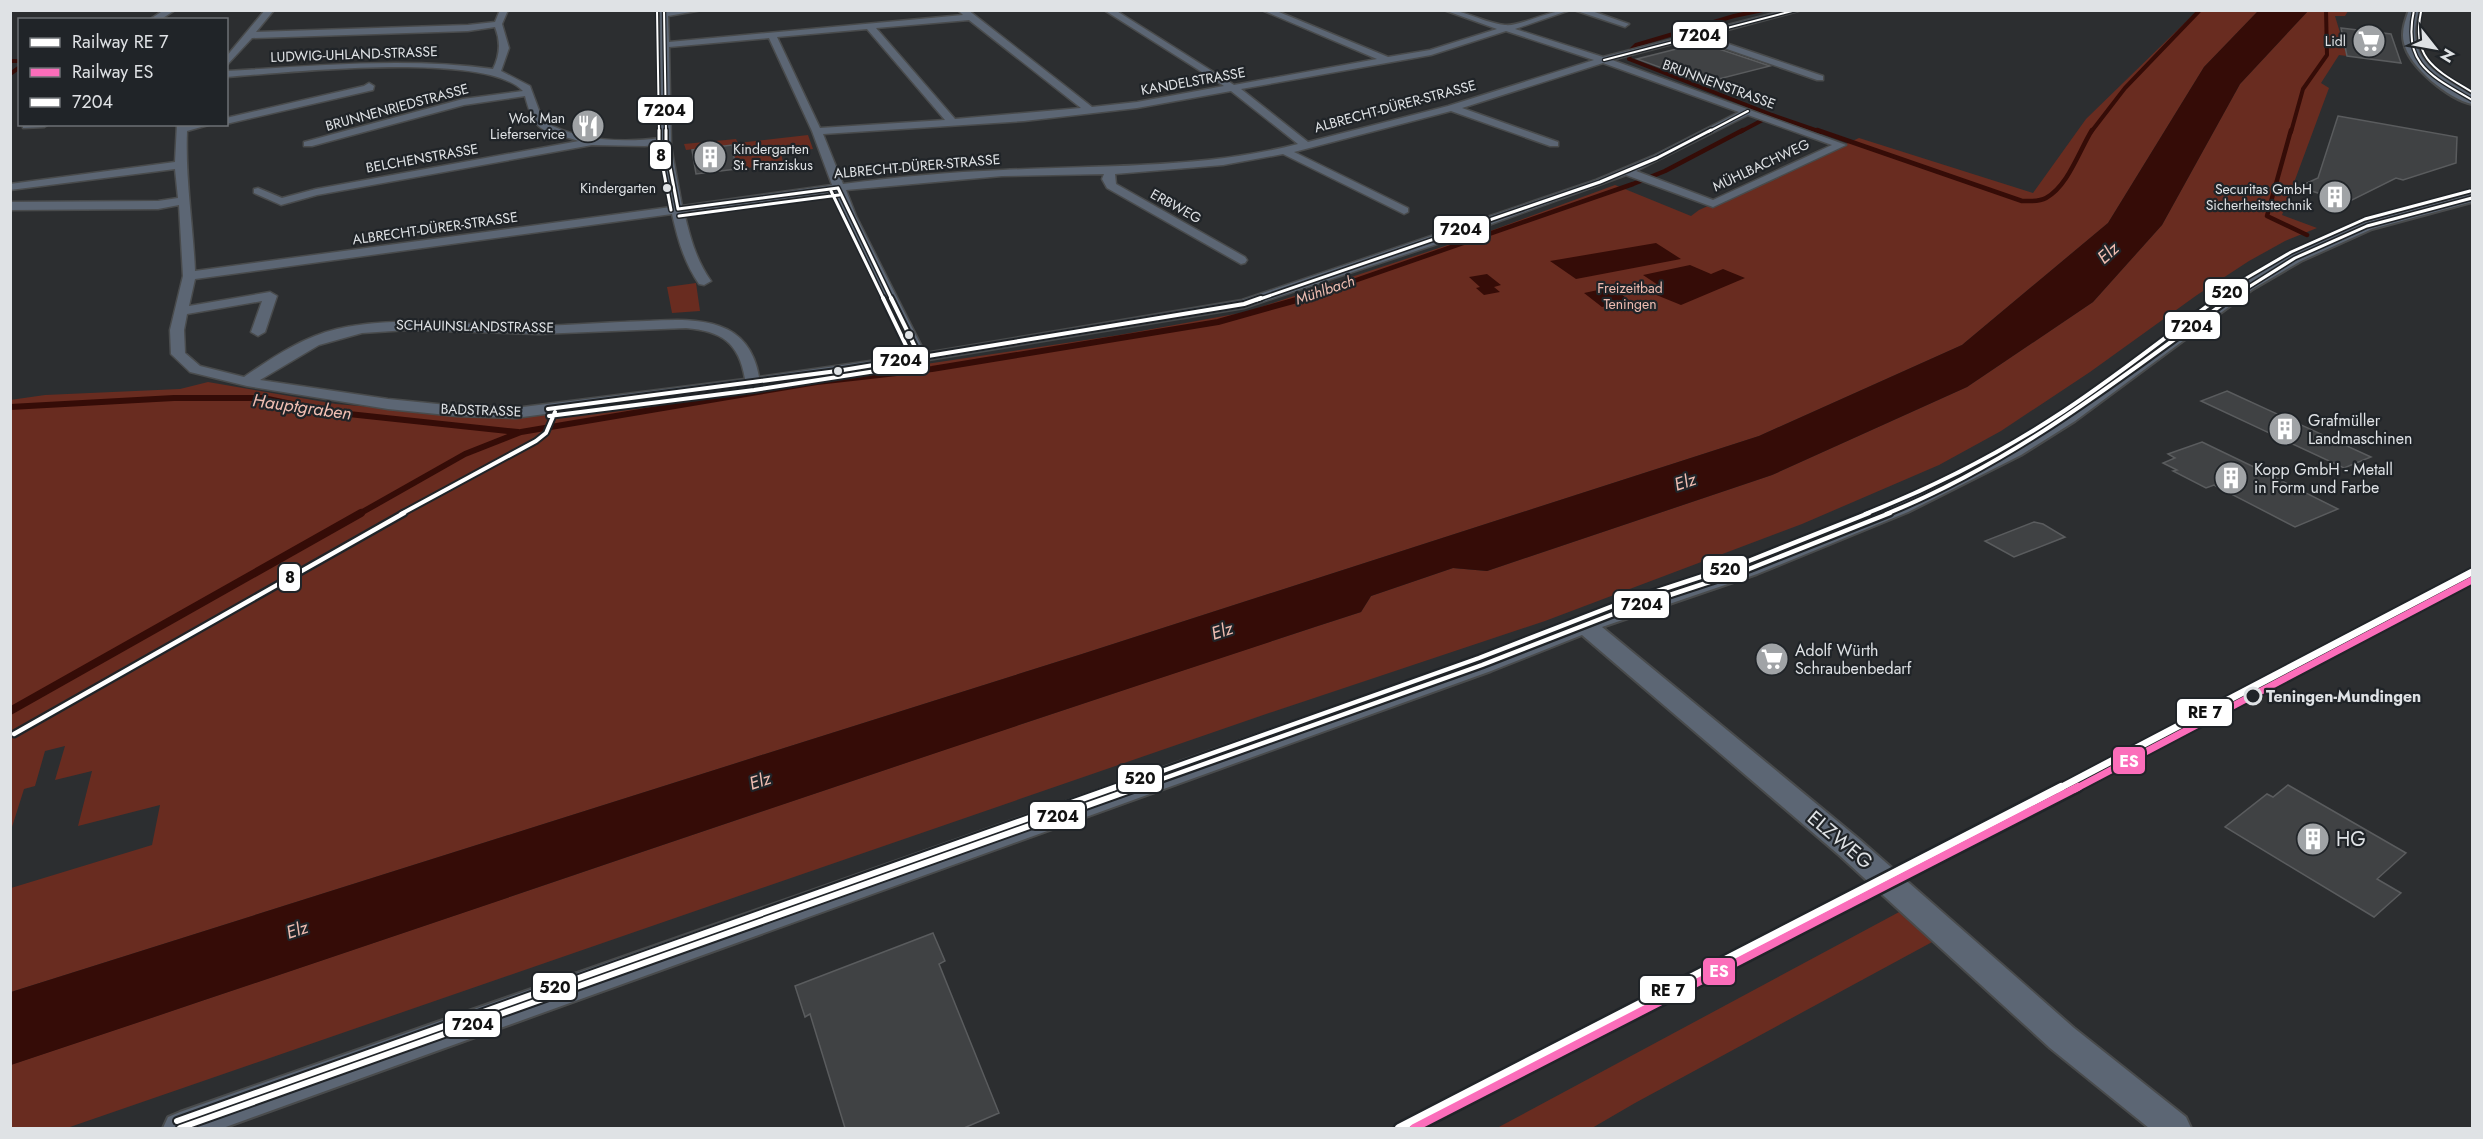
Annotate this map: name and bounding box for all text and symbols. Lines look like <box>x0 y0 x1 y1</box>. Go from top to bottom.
legend <box>18 18 228 126</box>
north arrow <box>2405 18 2465 78</box>
line badge: 7204 <box>1672 21 1728 49</box>
supermarket icon: Lidl <box>2351 23 2387 59</box>
text: 7204 <box>1679 24 1721 47</box>
text: Railway RE 7 <box>72 29 169 55</box>
place label: Lidl <box>2325 31 2346 51</box>
street label: LUDWIG-UHLAND-STRASSE <box>270 41 438 67</box>
text: N <box>2434 44 2461 67</box>
street label: BRUNNENSTRASSE <box>1660 54 1778 114</box>
text: Railway ES <box>72 59 154 85</box>
street label: KANDELSTRASSE <box>1139 62 1247 100</box>
street label: ALBRECHT-DÜRER-STRASSE <box>1312 75 1478 137</box>
street label: BRUNNENRIEDSTRASSE <box>323 78 471 136</box>
text: 7204 <box>72 89 113 115</box>
line badge: 7204 <box>637 96 694 124</box>
text: 7204 <box>644 99 686 122</box>
place label: Wok Man Lieferservice <box>490 108 565 144</box>
restaurant icon: Wok Man Lieferservice <box>570 108 606 144</box>
street label: MÜHLBACHWEG <box>1709 134 1813 196</box>
street label: BELCHENSTRASSE <box>364 138 480 178</box>
building icon: Kindergarten St. Franziskus <box>692 139 728 175</box>
place label: Kindergarten St. Franziskus <box>733 139 813 175</box>
line badge: 8 <box>649 141 672 170</box>
text: 8 <box>656 144 666 167</box>
street label: ALBRECHT-DÜRER-STRASSE <box>833 149 1001 183</box>
place label: Kindergarten <box>580 178 656 198</box>
place label: Securitas GmbH Sicherheitstechnik <box>2206 179 2313 215</box>
building icon: Securitas GmbH Sicherheitstechnik <box>2317 179 2353 215</box>
marker: Kindergarten <box>661 182 673 194</box>
street label: ERBWEG <box>1147 184 1205 228</box>
street label: ALBRECHT-DÜRER-STRASSE <box>351 206 519 250</box>
line badge: 7204 <box>1433 215 1490 244</box>
text: 7204 <box>1440 218 1482 241</box>
water label: Elz <box>2091 235 2125 270</box>
water label: Mühlbach <box>1292 270 1358 310</box>
park label: Freizeitbad Teningen <box>1597 278 1663 314</box>
line badge: 520 <box>2204 278 2249 306</box>
text: 520 <box>2211 281 2243 304</box>
line badge: 7204 <box>2164 311 2221 340</box>
street label: SCHAUINSLANDSTRASSE <box>396 315 554 337</box>
text: 7204 <box>2171 315 2213 338</box>
unlabelled marker <box>903 329 915 341</box>
line badge: 7204 <box>872 346 929 375</box>
text: 7204 <box>880 349 922 372</box>
unlabelled marker <box>832 365 844 377</box>
water label: Hauptgraben <box>251 387 353 427</box>
street label: BADSTRASSE <box>440 399 522 421</box>
place label: Grafmüller Landmaschinen <box>2308 409 2412 450</box>
building icon: Grafmüller Landmaschinen <box>2267 411 2303 447</box>
place label: Kopp GmbH - Metall in Form und Farbe <box>2254 458 2393 499</box>
building icon: Kopp GmbH - Metall in Form und Farbe <box>2213 460 2249 496</box>
water label: Elz <box>1671 466 1700 498</box>
line badge: 520 <box>1702 555 1748 583</box>
text: 520 <box>1709 558 1741 581</box>
line badge: 8 <box>278 563 301 592</box>
text: 8 <box>285 566 295 589</box>
line badge: 7204 <box>1613 590 1670 619</box>
text: 7204 <box>1621 593 1663 616</box>
water label: Elz <box>1208 615 1237 647</box>
place label: Adolf Würth Schraubenbedarf <box>1795 639 1912 680</box>
supermarket icon: Adolf Würth Schraubenbedarf <box>1754 641 1790 677</box>
place label: Teningen-Mundingen <box>2266 685 2421 708</box>
marker: Teningen-Mundingen <box>2244 687 2262 705</box>
line badge: RE 7 <box>2176 698 2233 727</box>
text: RE 7 <box>2188 701 2223 724</box>
line badge: ES <box>2112 746 2146 775</box>
text: ES <box>2119 750 2139 773</box>
line badge: 520 <box>1117 764 1163 793</box>
water label: Elz <box>746 765 775 797</box>
text: 520 <box>1124 767 1156 790</box>
line badge: 7204 <box>1029 801 1086 830</box>
street label: ELZWEG <box>1801 804 1879 876</box>
text: 7204 <box>1037 805 1079 828</box>
building icon: HG <box>2295 821 2331 857</box>
place label: HG <box>2336 825 2366 854</box>
water label: Elz <box>283 914 312 946</box>
line badge: ES <box>1702 957 1736 986</box>
text: ES <box>1709 960 1729 983</box>
line badge: 520 <box>532 972 577 1001</box>
line badge: RE 7 <box>1639 975 1696 1004</box>
text: 520 <box>539 976 571 999</box>
text: RE 7 <box>1651 979 1686 1002</box>
line badge: 7204 <box>444 1010 501 1038</box>
text: 7204 <box>452 1013 494 1036</box>

